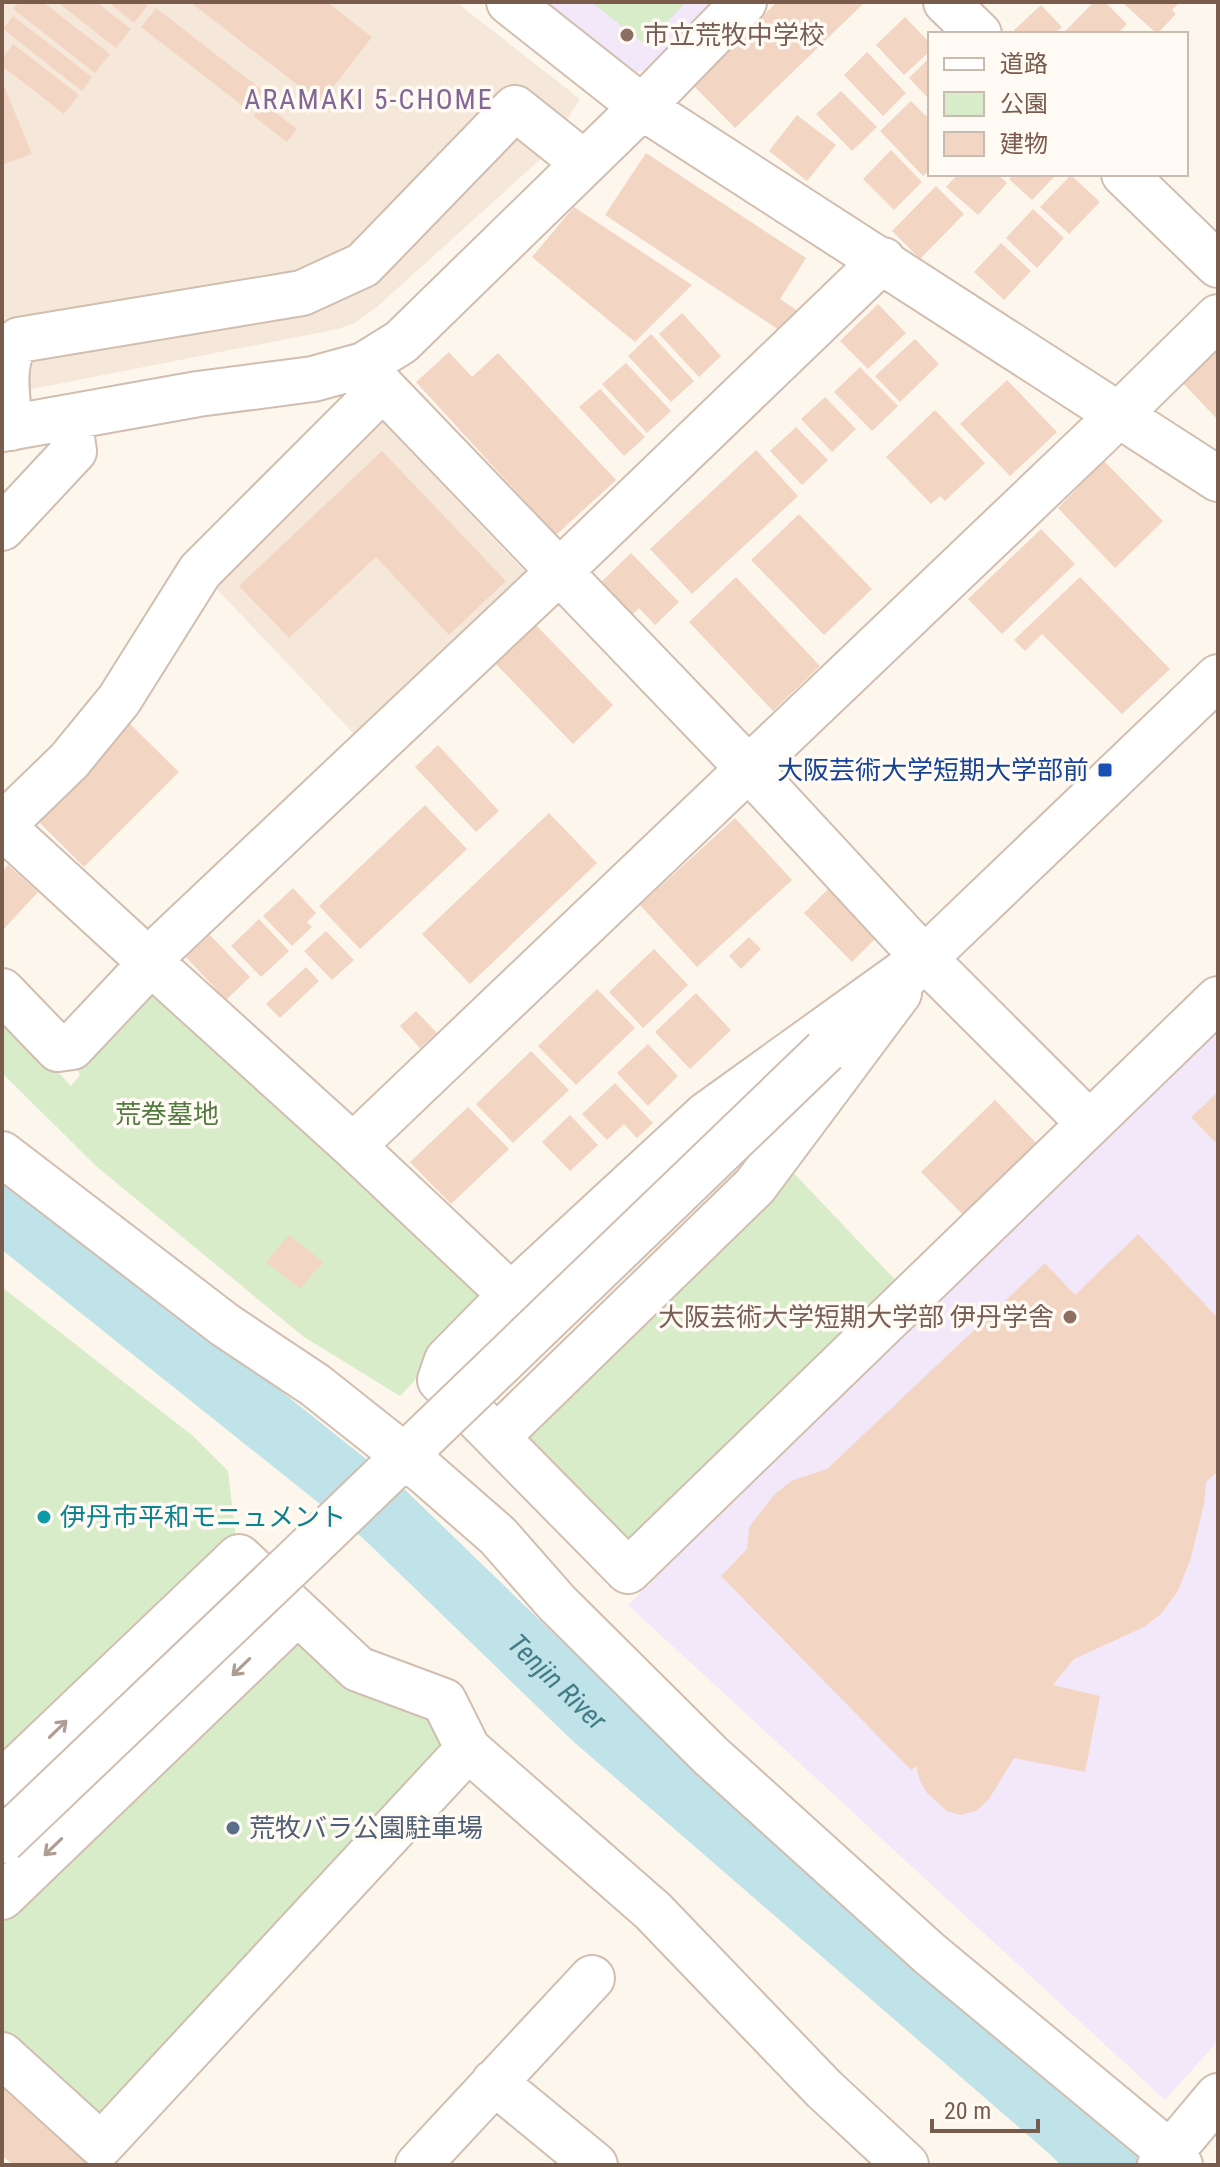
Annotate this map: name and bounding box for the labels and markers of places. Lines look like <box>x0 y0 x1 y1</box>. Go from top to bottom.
place label: 市立荒牧中学校 <box>643 20 825 50</box>
marker: 市立荒牧中学校 <box>618 26 636 44</box>
place label: 大阪芸術大学短期大学部前 <box>777 755 1089 785</box>
marker: 大阪芸術大学短期大学部前 <box>1096 761 1114 779</box>
place label: 大阪芸術大学短期大学部 伊丹学舎 <box>658 1302 1054 1332</box>
marker: 大阪芸術大学短期大学部 伊丹学舎 <box>1061 1308 1079 1326</box>
place label: 伊丹市平和モニュメント <box>60 1502 346 1532</box>
marker: 伊丹市平和モニュメント <box>35 1508 53 1526</box>
place label: 荒牧バラ公園駐車場 <box>249 1813 483 1843</box>
marker: 荒牧バラ公園駐車場 <box>224 1819 242 1837</box>

